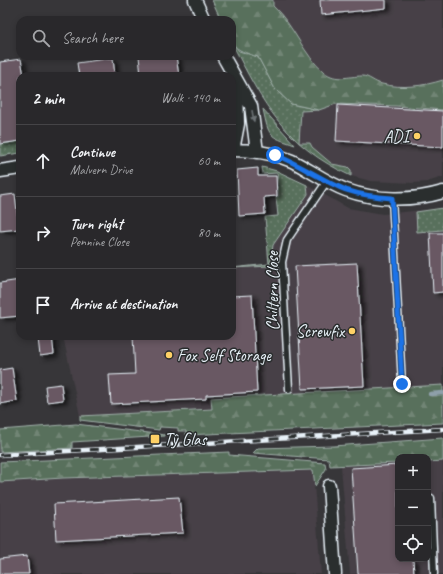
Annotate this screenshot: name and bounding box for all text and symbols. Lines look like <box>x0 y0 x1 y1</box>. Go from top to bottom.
search box <box>16 16 236 60</box>
icon: search <box>30 27 52 49</box>
text: Search here <box>62 29 123 48</box>
text: 2 min <box>32 88 65 109</box>
text: Walk · 140 m <box>161 90 220 106</box>
one-way arrow <box>250 110 256 122</box>
place label: ADI <box>384 126 413 147</box>
marker: ADI <box>412 131 422 141</box>
text: Continue <box>70 143 115 162</box>
route start <box>266 146 284 164</box>
icon: ahead <box>32 150 54 172</box>
text: 60 m <box>198 153 220 169</box>
text: Malvern Drive <box>70 162 133 178</box>
text: Turn right <box>70 215 123 234</box>
icon: right <box>32 222 54 244</box>
text: 80 m <box>198 225 220 241</box>
text: Pennine Close <box>70 234 129 250</box>
street label: Chiltern Close <box>262 250 283 331</box>
icon: arrive <box>32 294 54 316</box>
text: Arrive at destination <box>70 295 177 314</box>
place label: Screwfix <box>296 321 345 342</box>
marker: Screwfix <box>347 326 357 336</box>
place label: Fox Self Storage <box>177 345 272 366</box>
marker: Fox Self Storage <box>164 350 174 360</box>
route end <box>393 375 411 393</box>
place label: Tŷ Glas <box>164 429 207 450</box>
marker: Tŷ Glas <box>149 433 161 445</box>
map controls <box>395 454 431 562</box>
button: + <box>395 454 431 490</box>
button: − <box>395 490 431 526</box>
button: locate <box>395 526 431 562</box>

